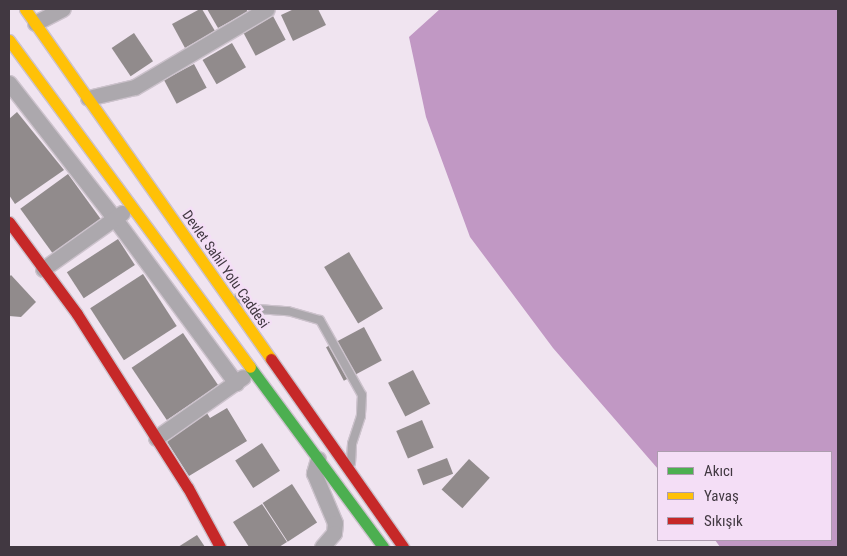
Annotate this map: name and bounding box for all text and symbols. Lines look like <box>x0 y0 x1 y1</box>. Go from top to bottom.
street label: Devlet Sahil Yolu Caddesi <box>179 207 273 331</box>
legend <box>657 451 832 541</box>
text: Akıcı <box>704 462 733 480</box>
text: Yavaş <box>704 487 739 505</box>
text: Sıkışık <box>704 512 743 530</box>

